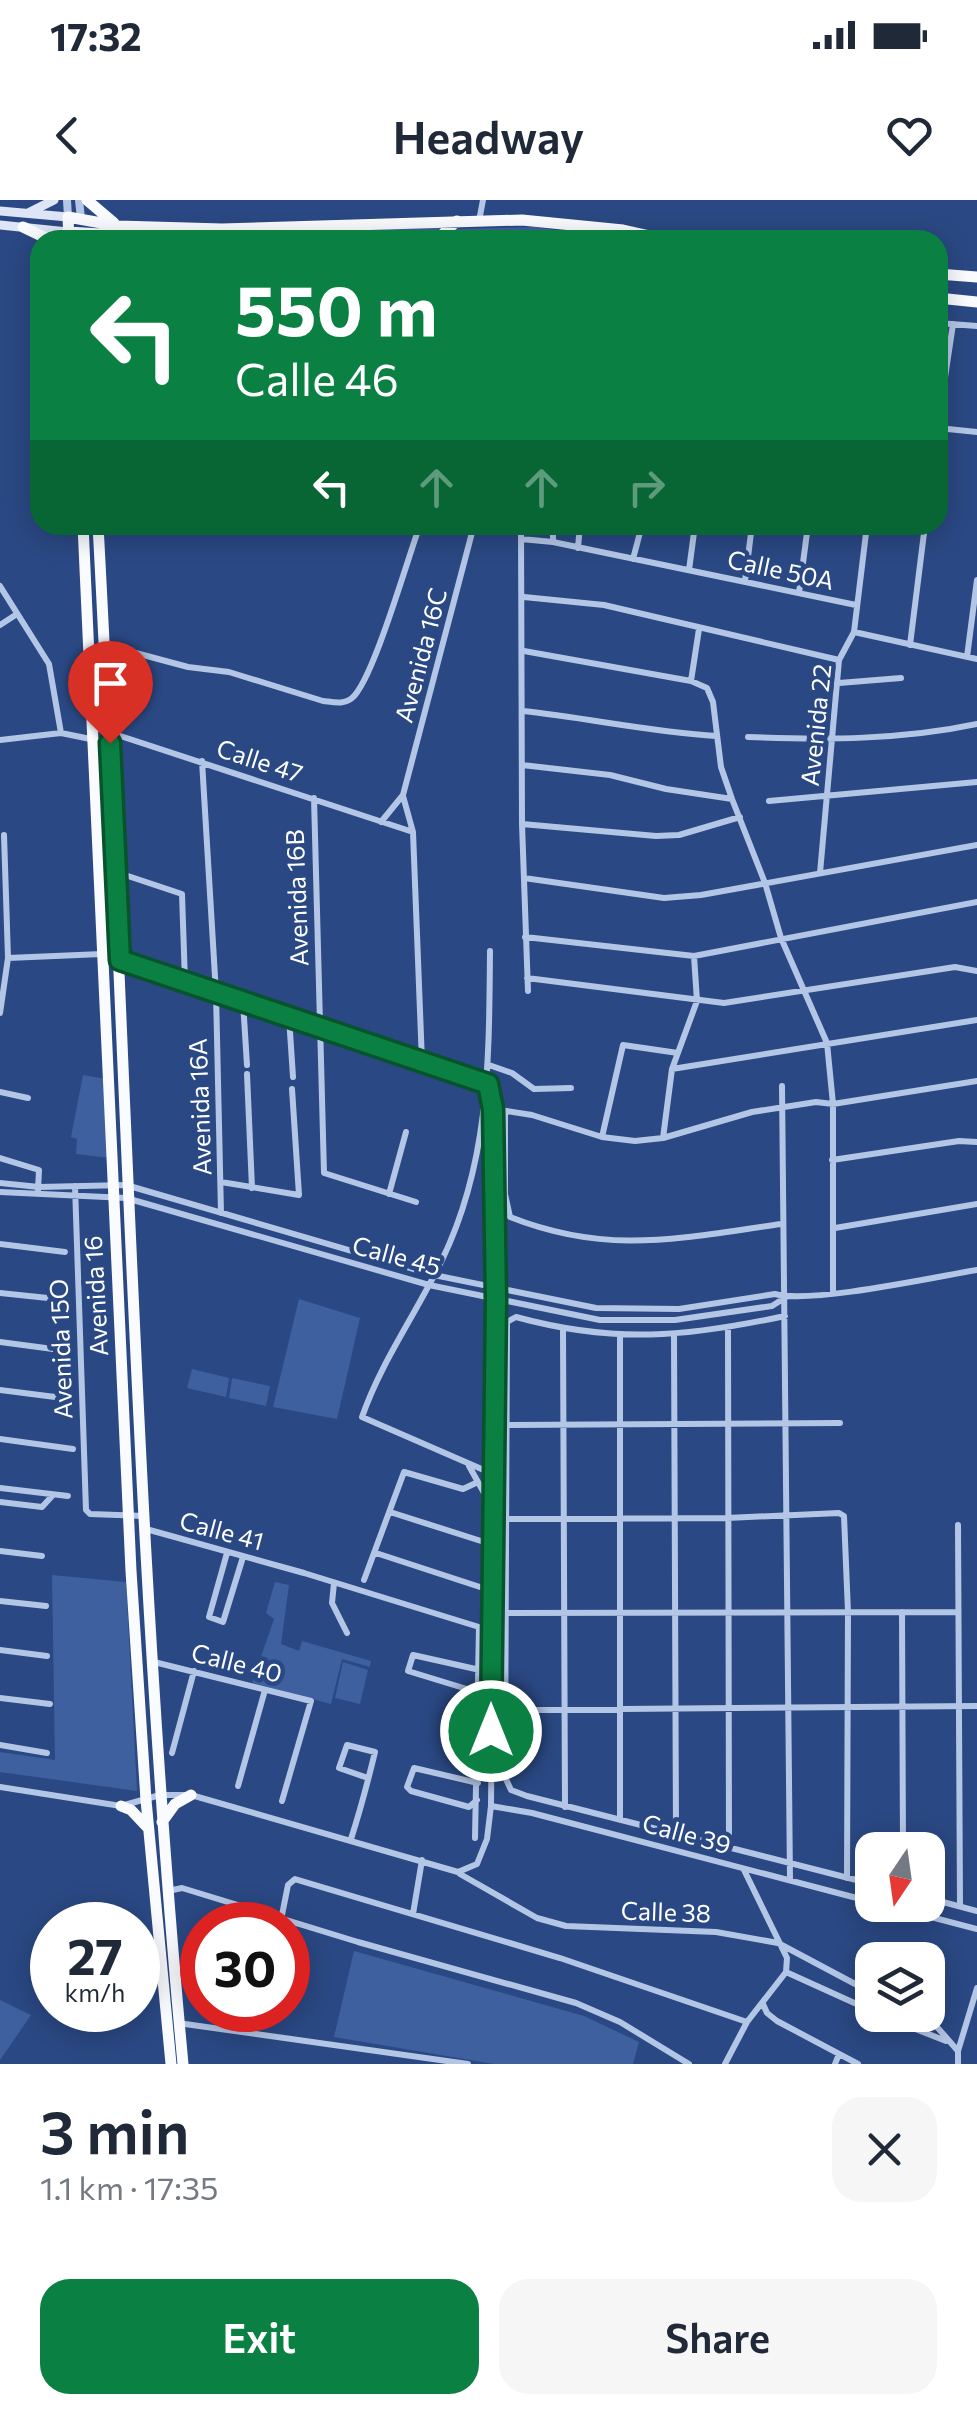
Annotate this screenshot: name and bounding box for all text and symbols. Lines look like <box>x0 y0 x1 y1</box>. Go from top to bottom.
text: 17:32 <box>50 12 142 59</box>
icon: back <box>40 108 95 163</box>
text: Headway <box>393 108 584 163</box>
icon: heart <box>882 108 937 163</box>
text: 550 m <box>235 265 438 350</box>
icon: left <box>70 270 200 400</box>
text: Calle 46 <box>235 350 399 405</box>
icon: left <box>304 460 359 515</box>
icon: ahead <box>409 460 464 515</box>
icon: ahead <box>514 460 569 515</box>
icon: right <box>619 460 674 515</box>
street label: Calle 50A <box>725 543 837 595</box>
street label: Avenida 16C <box>388 585 452 725</box>
pin <box>68 641 153 744</box>
icon: arrive <box>83 656 138 711</box>
street label: Avenida 22 <box>794 662 836 788</box>
street label: Calle 47 <box>213 732 307 788</box>
street label: Avenida 16B <box>279 829 313 967</box>
street label: Avenida 16A <box>182 1038 216 1176</box>
street label: Calle 45 <box>350 1229 444 1281</box>
street label: Avenida 16 <box>77 1235 113 1357</box>
street label: Avenida 15O <box>43 1278 77 1420</box>
street label: Calle 41 <box>177 1504 267 1556</box>
street label: Calle 40 <box>189 1636 285 1688</box>
position arrow <box>439 1679 543 1783</box>
street label: Calle 39 <box>639 1807 735 1859</box>
north arrow <box>855 1832 945 1922</box>
map controls <box>855 1832 945 2032</box>
street label: Calle 38 <box>620 1894 712 1928</box>
speed limit sign: 30 <box>180 1902 310 2032</box>
text: 27 <box>67 1924 123 1985</box>
button: layers <box>855 1942 945 2032</box>
text: km/h <box>65 1977 125 2007</box>
text: 3 min <box>40 2093 189 2166</box>
button: close <box>832 2097 937 2202</box>
text: 1.1 km · 17:35 <box>40 2167 218 2207</box>
button: Exit <box>40 2279 479 2394</box>
button: Share <box>499 2279 937 2394</box>

